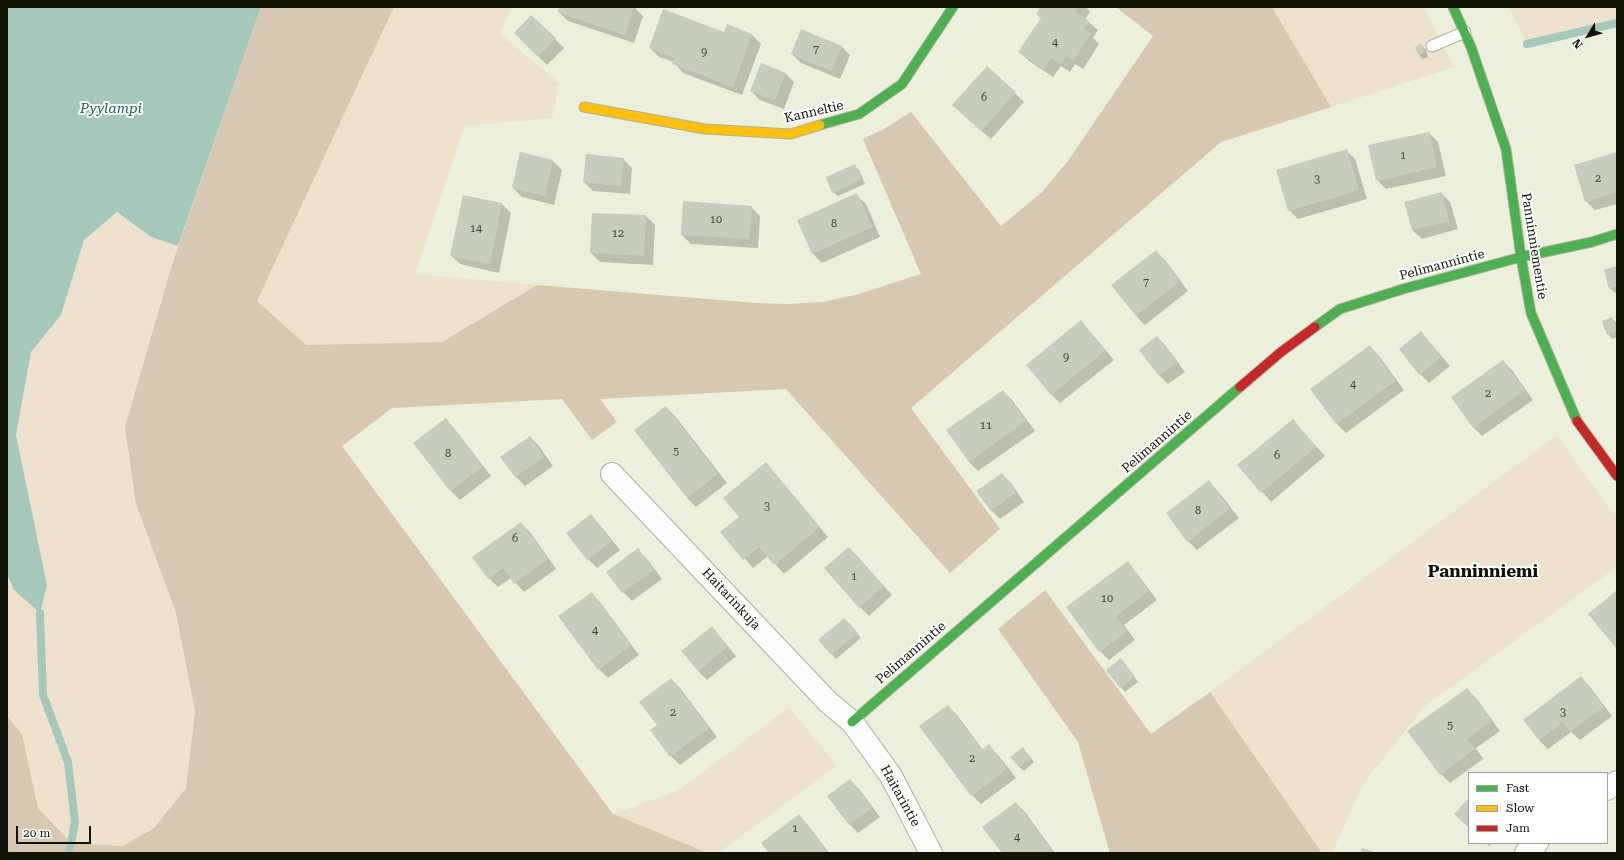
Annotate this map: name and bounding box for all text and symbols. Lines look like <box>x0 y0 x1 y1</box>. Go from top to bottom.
north arrow <box>1568 16 1608 56</box>
house number: 4 <box>1052 36 1058 50</box>
text: N <box>1570 36 1586 51</box>
house number: 7 <box>813 43 819 57</box>
house number: 9 <box>701 46 707 60</box>
house number: 6 <box>981 91 987 105</box>
street label: Kanneltie <box>783 98 845 126</box>
water label: Pyylampi <box>80 101 142 117</box>
house number: 1 <box>1400 149 1406 163</box>
house number: 2 <box>1595 172 1601 186</box>
house number: 3 <box>1314 173 1320 187</box>
street label: Panninniementie <box>1518 192 1550 300</box>
house number: 10 <box>710 213 722 227</box>
house number: 8 <box>831 217 837 231</box>
house number: 14 <box>470 222 482 236</box>
house number: 12 <box>612 227 624 241</box>
street label: Pelimannintie <box>1398 246 1486 284</box>
house number: 7 <box>1143 276 1149 290</box>
house number: 9 <box>1063 351 1069 365</box>
house number: 4 <box>1350 378 1356 392</box>
house number: 2 <box>1485 387 1491 401</box>
street label: Pelimannintie <box>1119 407 1195 477</box>
house number: 11 <box>980 419 992 433</box>
house number: 5 <box>673 445 679 459</box>
house number: 8 <box>445 447 451 461</box>
house number: 6 <box>1274 449 1280 463</box>
house number: 3 <box>764 500 770 514</box>
house number: 8 <box>1195 504 1201 518</box>
house number: 6 <box>512 532 518 546</box>
district label: Panninniemi <box>1428 562 1538 582</box>
street label: Haitarinkuja <box>699 565 763 633</box>
house number: 1 <box>851 570 857 584</box>
house number: 10 <box>1101 592 1113 606</box>
street label: Pelimannintie <box>873 618 949 688</box>
house number: 4 <box>592 624 598 638</box>
house number: 2 <box>670 706 676 720</box>
house number: 3 <box>1560 706 1566 720</box>
house number: 5 <box>1447 719 1453 733</box>
house number: 2 <box>969 752 975 766</box>
street label: Haitarintie <box>877 763 923 829</box>
legend <box>1468 772 1608 844</box>
text: Fast <box>1506 781 1529 795</box>
text: Slow <box>1506 801 1534 815</box>
scale bar <box>18 818 93 844</box>
text: Jam <box>1506 821 1530 835</box>
house number: 1 <box>792 822 798 836</box>
text: 20 m <box>23 826 50 840</box>
house number: 4 <box>1014 831 1020 845</box>

